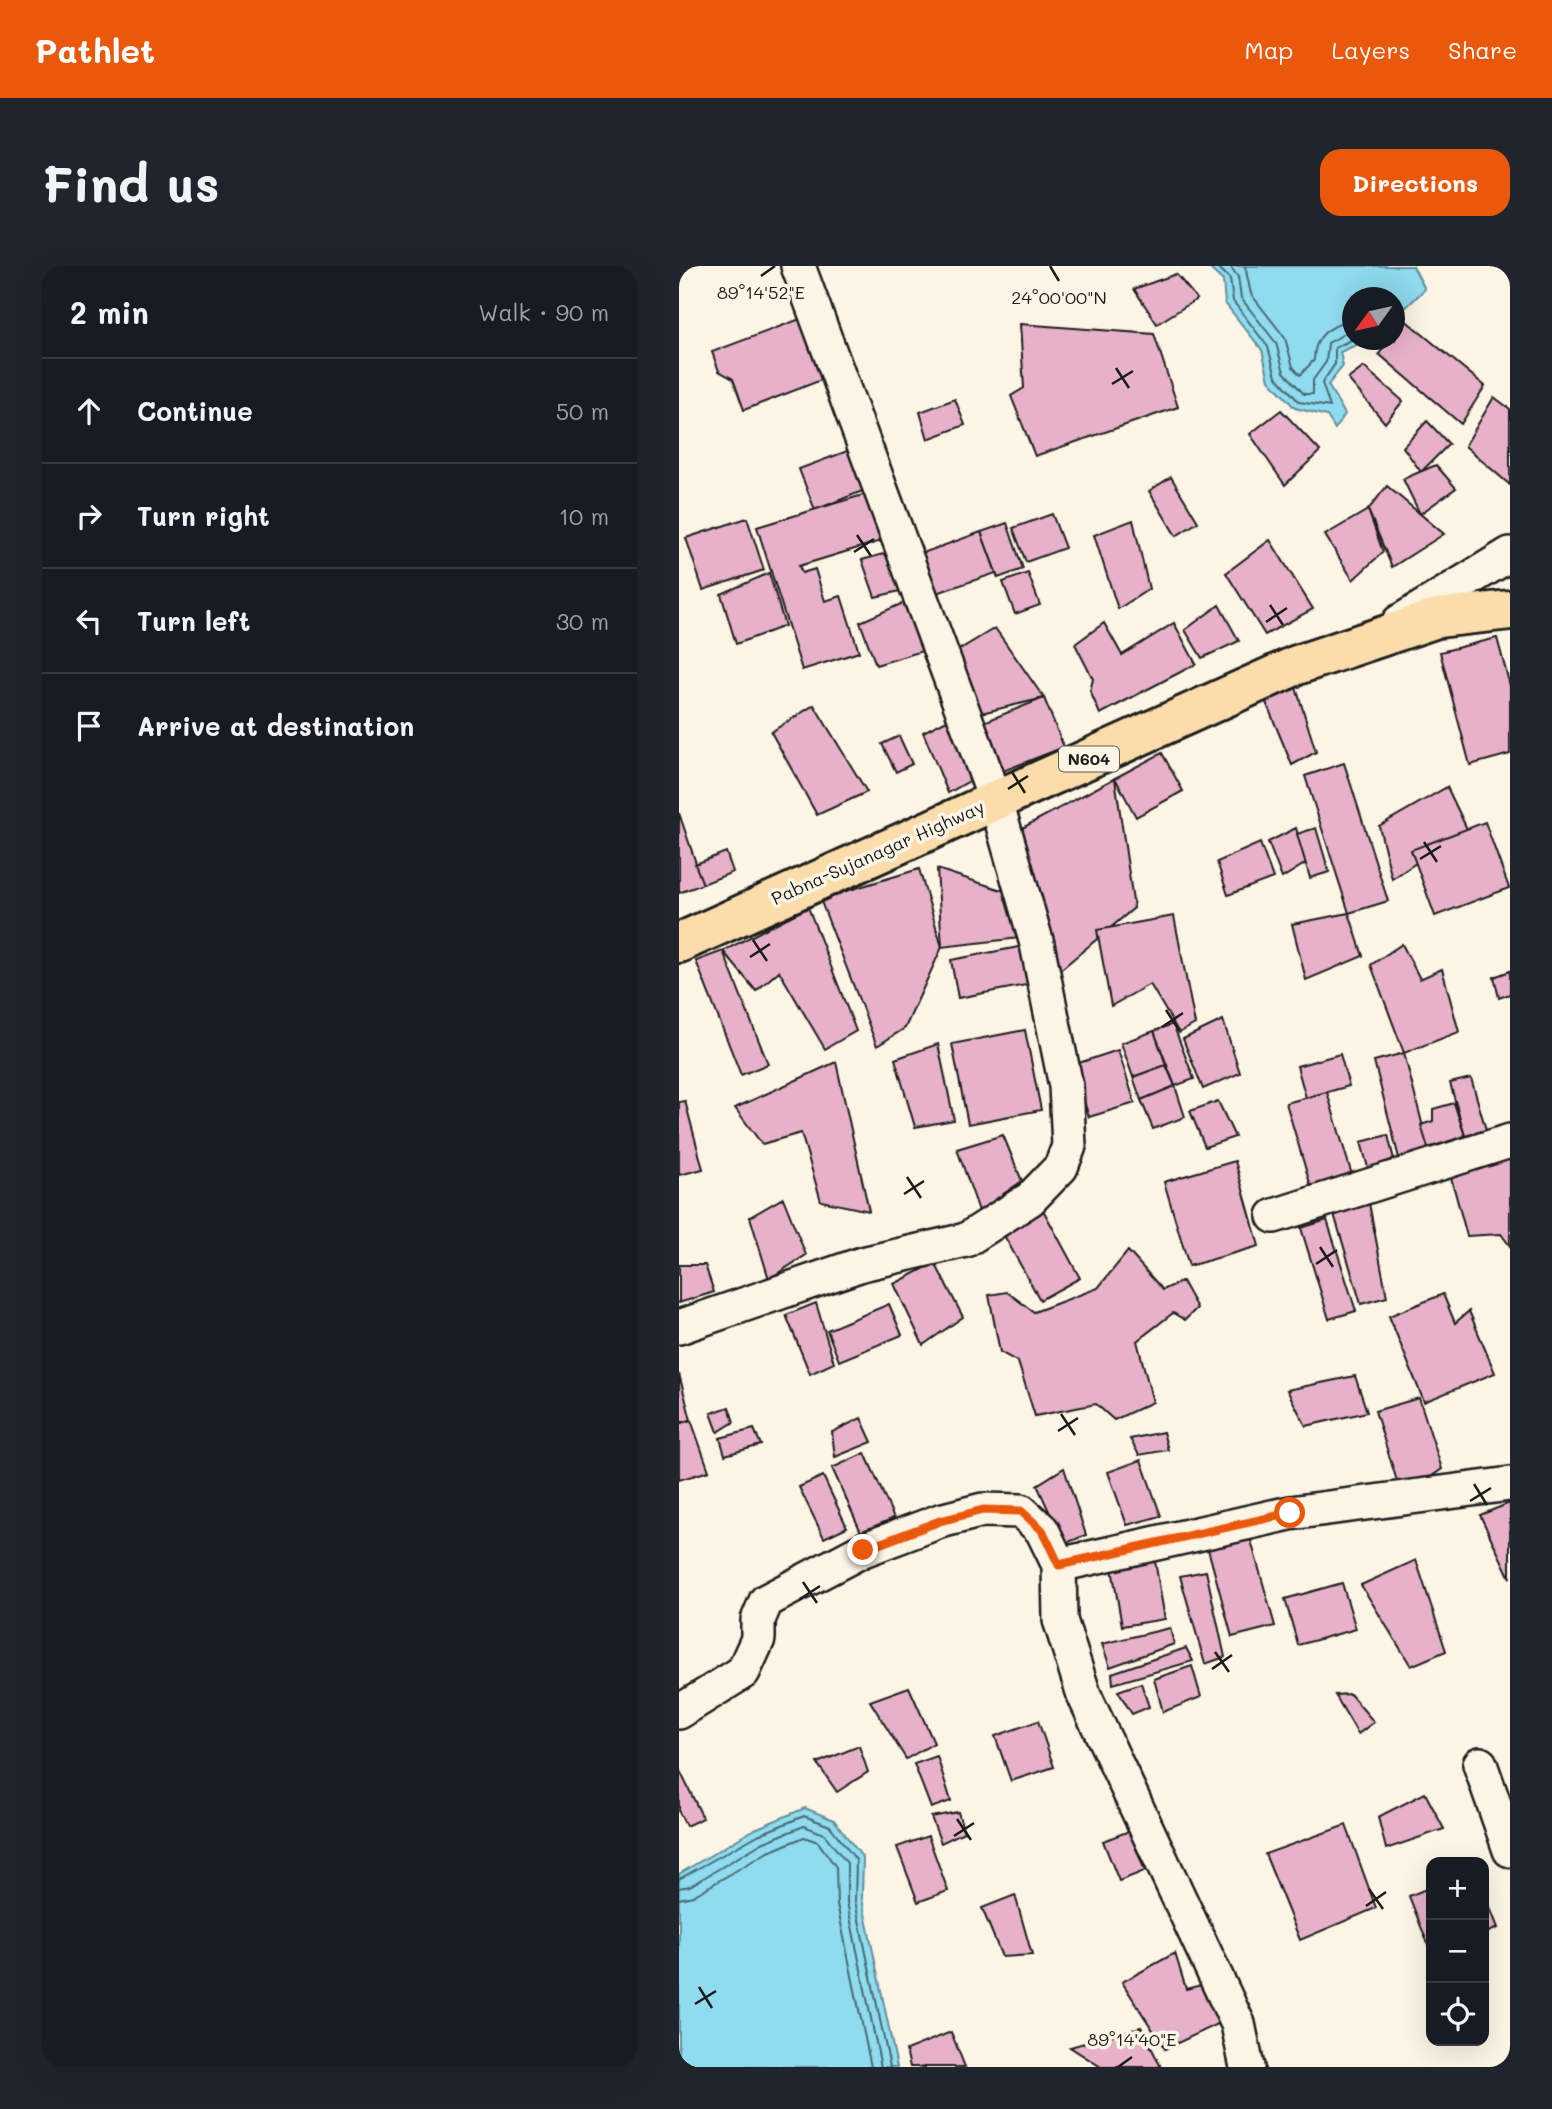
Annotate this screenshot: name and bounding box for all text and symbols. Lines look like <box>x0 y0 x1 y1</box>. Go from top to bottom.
text: Pathlet <box>35 28 155 71</box>
text: Map <box>1245 34 1293 65</box>
text: Layers <box>1331 34 1410 65</box>
text: Share <box>1448 34 1517 65</box>
button: Directions <box>1320 149 1510 216</box>
text: Find us <box>42 151 220 214</box>
text: 89°14'52"E <box>717 280 805 304</box>
text: 24°00'00"N <box>1011 285 1107 309</box>
north arrow <box>1342 287 1405 350</box>
text: 2 min <box>70 292 149 332</box>
text: Walk · 90 m <box>478 297 609 327</box>
icon: ahead <box>70 392 108 430</box>
text: Continue <box>137 394 253 428</box>
text: 50 m <box>556 396 609 426</box>
icon: right <box>70 497 108 535</box>
text: Turn right <box>137 499 270 533</box>
text: 10 m <box>559 501 609 531</box>
icon: left <box>70 602 108 640</box>
text: Turn left <box>137 604 250 638</box>
text: 30 m <box>556 606 609 636</box>
icon: arrive <box>70 707 108 745</box>
text: Arrive at destination <box>137 709 414 743</box>
road number: N604 <box>1059 746 1119 772</box>
street label: Pabna-Sujanagar Highway <box>767 794 988 910</box>
route start <box>1274 1497 1305 1528</box>
route end <box>847 1534 878 1565</box>
map controls <box>1426 1857 1489 2046</box>
button: + <box>1426 1857 1489 1920</box>
button: − <box>1426 1920 1489 1983</box>
button: locate <box>1426 1983 1489 2046</box>
text: 89°14'40"E <box>1087 2027 1177 2051</box>

